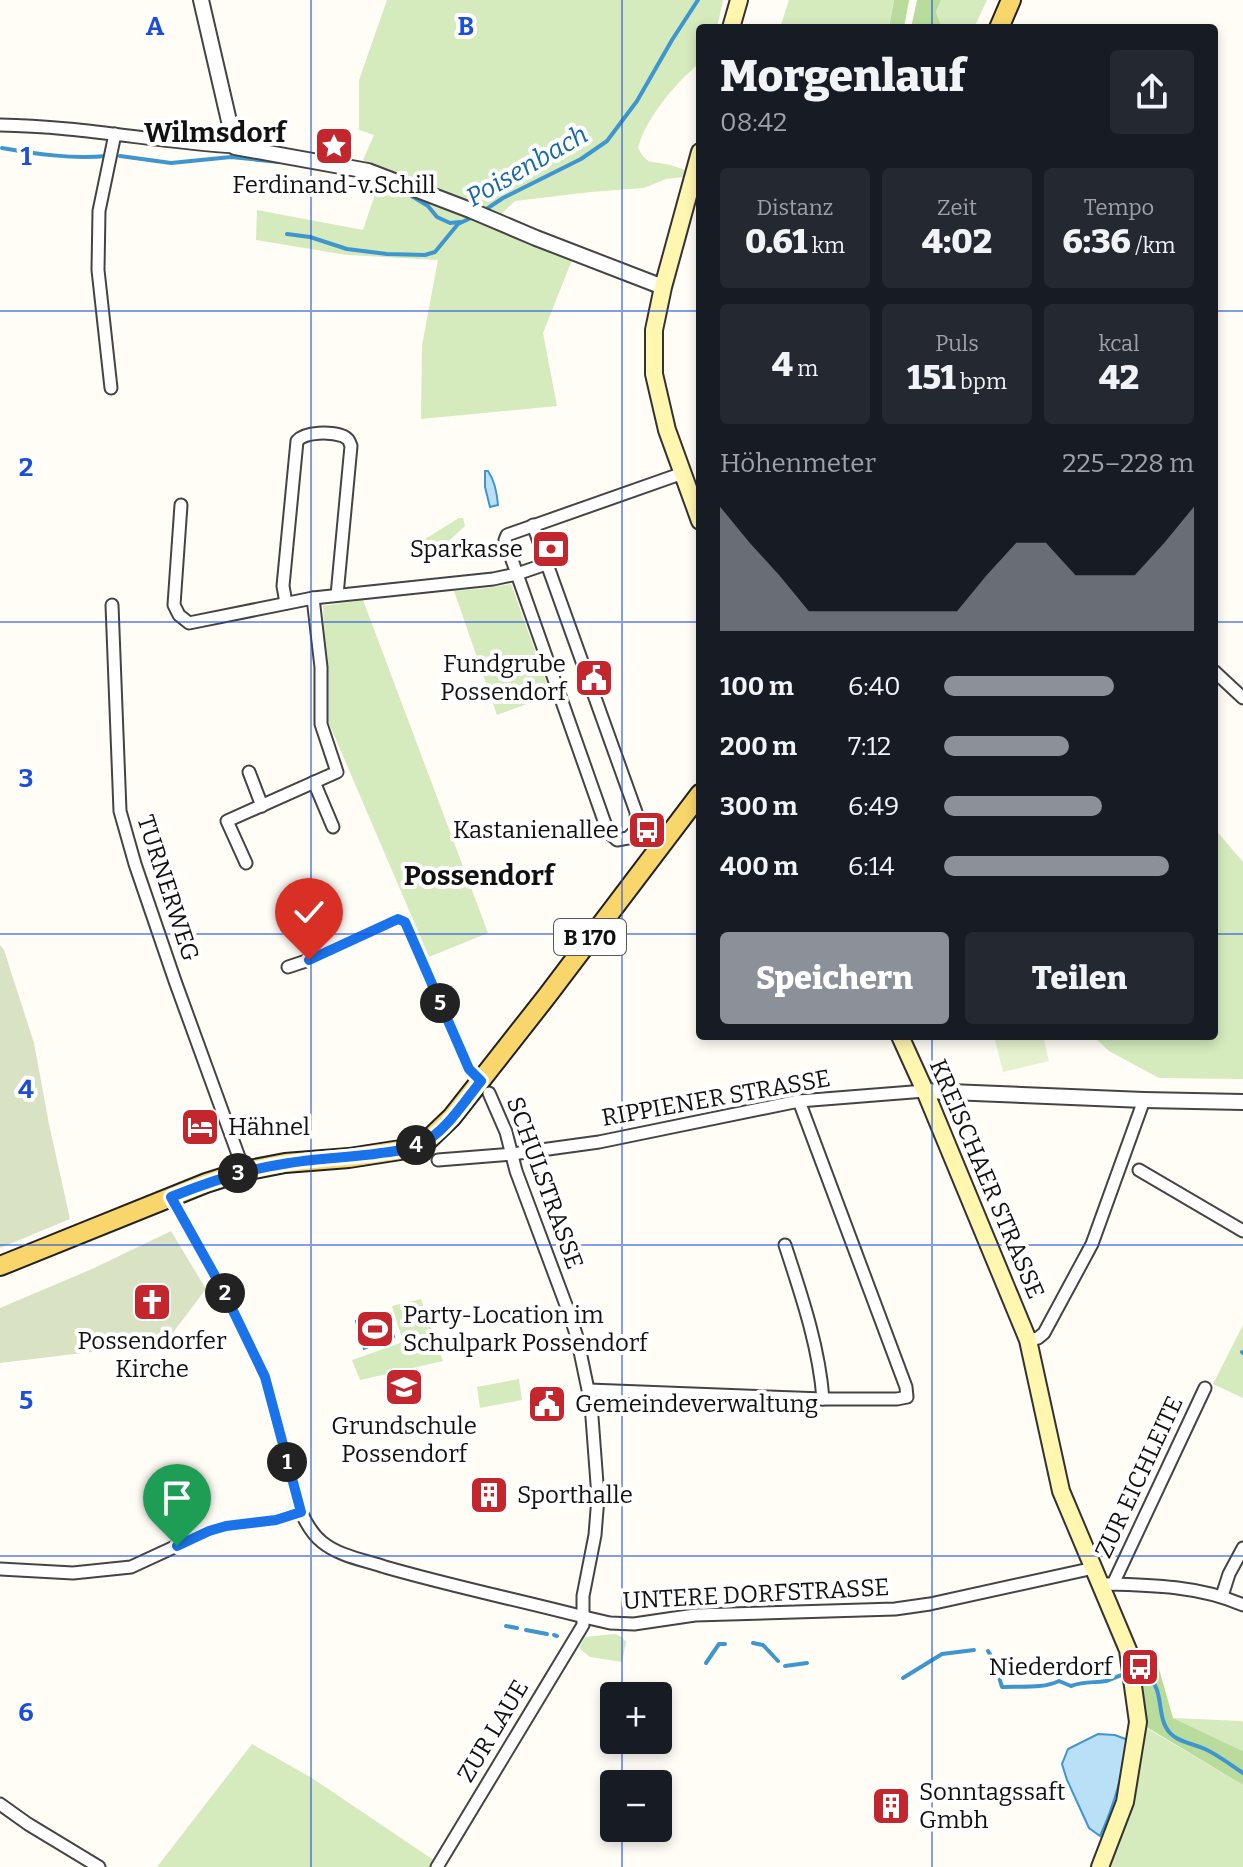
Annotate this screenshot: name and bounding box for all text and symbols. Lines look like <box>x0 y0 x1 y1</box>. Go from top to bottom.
text: A <box>146 11 165 42</box>
text: B <box>458 11 474 42</box>
text: Morgenlauf <box>720 50 966 103</box>
button: share <box>1110 50 1194 134</box>
text: 08:42 <box>720 107 787 138</box>
district label: Wilmsdorf <box>144 116 289 149</box>
water label: Poisenbach <box>461 119 593 213</box>
place icon: Ferdinand-v.Schill <box>313 125 355 167</box>
text: 1 <box>20 141 32 172</box>
place label: Ferdinand-v.Schill <box>232 171 436 199</box>
text: Distanz <box>757 194 833 221</box>
text: Zeit <box>937 194 977 221</box>
text: Tempo <box>1084 194 1154 221</box>
text: 0.61 <box>745 221 807 262</box>
text: 4:02 <box>922 221 992 262</box>
text: 6:36 <box>1062 221 1131 262</box>
text: km <box>807 232 845 259</box>
text: /km <box>1131 232 1176 259</box>
text: Puls <box>935 330 979 357</box>
text: kcal <box>1099 330 1139 357</box>
text: 4 <box>772 344 793 385</box>
text: m <box>793 355 818 382</box>
text: 151 <box>907 357 956 398</box>
text: 42 <box>1099 357 1139 398</box>
text: bpm <box>956 368 1007 395</box>
text: Höhenmeter <box>720 448 876 479</box>
text: 225–228 m <box>1062 448 1194 479</box>
text: 2 <box>19 452 33 483</box>
bank icon: Sparkasse <box>530 528 572 570</box>
place label: Sparkasse <box>410 535 523 563</box>
place label: Fundgrube Possendorf <box>440 650 568 706</box>
public building icon: Fundgrube Possendorf <box>573 657 615 699</box>
text: 100 m <box>720 671 794 702</box>
text: 6:40 <box>848 671 901 702</box>
text: 200 m <box>720 731 797 762</box>
text: 7:12 <box>848 731 891 762</box>
text: 3 <box>19 763 33 794</box>
text: 300 m <box>720 791 797 822</box>
text: 6:49 <box>848 791 899 822</box>
bus stop icon: Kastanienallee <box>626 809 668 851</box>
street label: TURNERWEG <box>131 811 205 965</box>
place label: Kastanienallee <box>453 816 619 844</box>
text: 400 m <box>720 851 798 882</box>
text: 6:14 <box>848 851 895 882</box>
district label: Possendorf <box>404 859 557 892</box>
pin <box>275 878 343 960</box>
icon: check <box>287 890 331 934</box>
road number: B 170 <box>554 919 626 955</box>
button: Speichern <box>720 932 949 1024</box>
button: Teilen <box>965 932 1194 1024</box>
pin: 5 <box>420 983 460 1023</box>
text: 5 <box>434 989 446 1016</box>
street label: KREISCHAER STRASSE <box>924 1055 1050 1303</box>
street label: RIPPIENER STRASSE <box>599 1064 833 1132</box>
text: 4 <box>18 1074 34 1105</box>
street label: SCHULSTRASSE <box>501 1093 589 1273</box>
hotel icon: Hähnel <box>179 1106 221 1148</box>
place label: Hähnel <box>228 1113 310 1141</box>
pin: 4 <box>396 1125 436 1165</box>
text: 4 <box>409 1131 423 1158</box>
pin: 3 <box>218 1153 258 1193</box>
text: 3 <box>232 1159 244 1186</box>
pin: 2 <box>205 1273 245 1313</box>
text: 2 <box>219 1279 231 1306</box>
church icon: Possendorfer Kirche <box>131 1281 173 1323</box>
place label: Party-Location im Schulpark Possendorf <box>403 1301 649 1357</box>
sports icon: Party-Location im Schulpark Possendorf <box>354 1308 396 1350</box>
place label: Possendorfer Kirche <box>77 1327 227 1383</box>
school or university icon: Grundschule Possendorf <box>383 1366 425 1408</box>
public building icon: Gemeindeverwaltung <box>526 1383 568 1425</box>
text: 5 <box>19 1385 33 1416</box>
place label: Gemeindeverwaltung <box>575 1390 818 1418</box>
street label: ZUR EICHLEITE <box>1089 1392 1189 1562</box>
place label: Grundschule Possendorf <box>331 1412 477 1468</box>
pin: 1 <box>267 1442 307 1482</box>
text: 1 <box>282 1448 292 1475</box>
pin <box>143 1464 211 1546</box>
building icon: Sporthalle <box>468 1474 510 1516</box>
icon: arrive <box>155 1476 199 1520</box>
place label: Sporthalle <box>517 1481 633 1509</box>
street label: UNTERE DORFSTRASSE <box>622 1573 890 1615</box>
bus stop icon: Niederdorf <box>1119 1646 1161 1688</box>
place label: Niederdorf <box>989 1653 1114 1681</box>
street label: ZUR LAUE <box>452 1675 534 1787</box>
map controls <box>600 1682 672 1842</box>
button: + <box>600 1682 672 1754</box>
text: 6 <box>18 1697 34 1728</box>
button: − <box>600 1770 672 1842</box>
place label: Sonntagssaft Gmbh <box>919 1778 1066 1834</box>
building icon: Sonntagssaft Gmbh <box>870 1785 912 1827</box>

